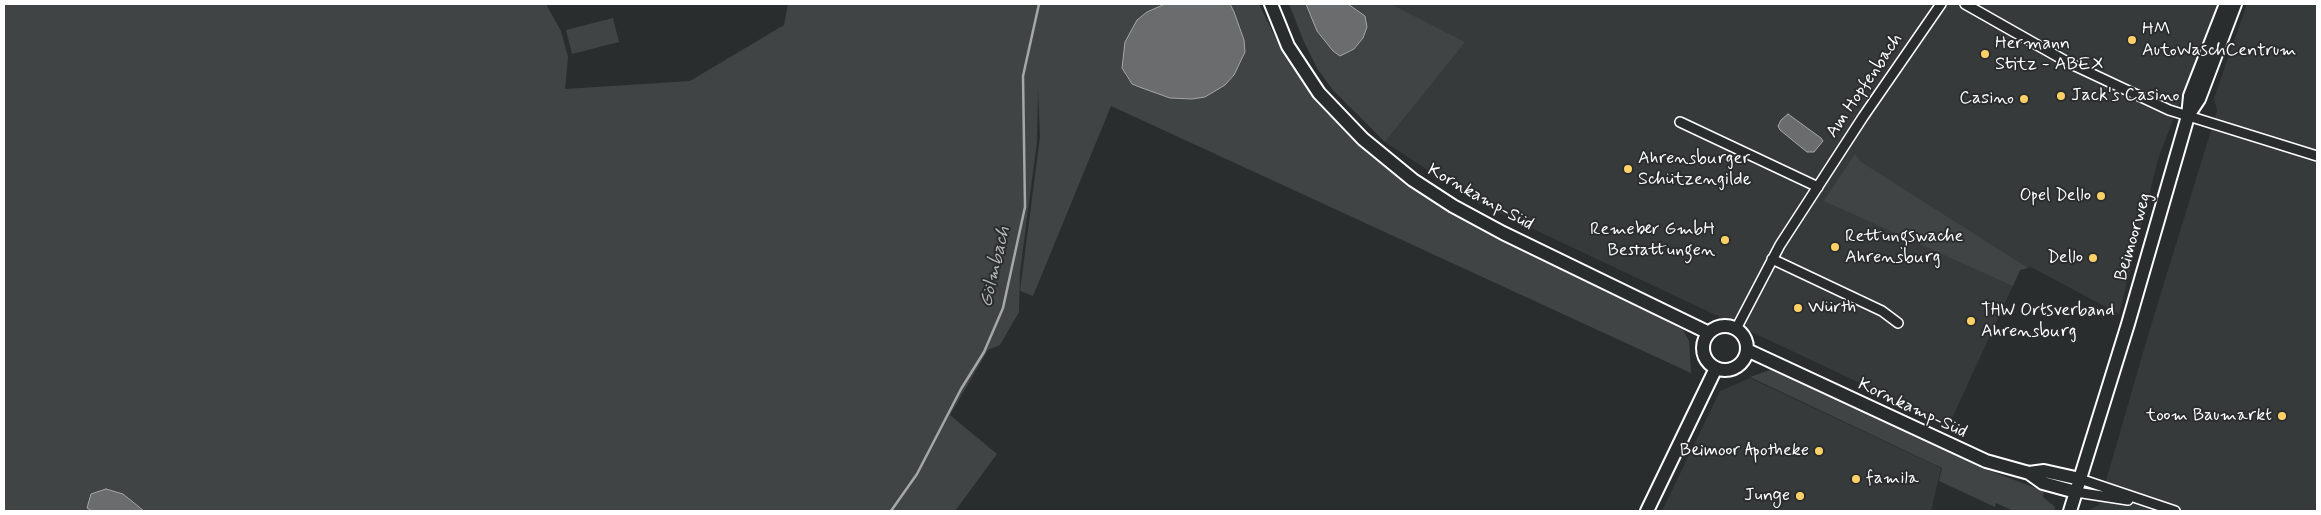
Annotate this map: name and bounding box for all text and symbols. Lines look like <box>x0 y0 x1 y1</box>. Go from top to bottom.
place label: HM AutoWaschCentrum <box>2142 19 2296 62</box>
street label: Am Hopfenbach <box>1822 30 1908 142</box>
place label: Hermann Stitz - ABEX <box>1995 33 2104 76</box>
marker: HM AutoWaschCentrum <box>2126 34 2138 46</box>
marker: Hermann Stitz - ABEX <box>1979 48 1991 60</box>
place label: Jack's Casino <box>2071 85 2179 107</box>
place label: Casino <box>1959 88 2014 110</box>
marker: Jack's Casino <box>2055 90 2067 102</box>
marker: Casino <box>2018 93 2030 105</box>
place label: Ahrensburger Schützengilde <box>1638 148 1751 190</box>
street label: Kornkamp-Süd <box>1423 160 1537 236</box>
marker: Ahrensburger Schützengilde <box>1622 163 1634 175</box>
place label: Opel Dello <box>2019 185 2091 207</box>
marker: Opel Dello <box>2095 190 2107 202</box>
street label: Beimoorweg <box>2111 190 2157 284</box>
place label: Remeber GmbH Bestattungen <box>1590 219 1715 262</box>
water label: Gölmbach <box>976 224 1016 310</box>
place label: Rettungswache Ahrensburg <box>1845 226 1963 268</box>
marker: Remeber GmbH Bestattungen <box>1719 234 1731 246</box>
marker: Rettungswache Ahrensburg <box>1829 241 1841 253</box>
place label: Dello <box>2047 247 2083 269</box>
marker: Dello <box>2087 252 2099 264</box>
place label: Würth <box>1808 297 1856 319</box>
place label: THW Ortsverband Ahrensburg <box>1981 300 2114 342</box>
marker: Würth <box>1792 302 1804 314</box>
marker: THW Ortsverband Ahrensburg <box>1965 315 1977 327</box>
street label: Kornkamp-Süd <box>1854 374 1970 444</box>
place label: toom Baumarkt <box>2146 405 2272 427</box>
marker: toom Baumarkt <box>2276 410 2288 422</box>
place label: Beimoor Apotheke <box>1680 440 1809 462</box>
marker: Beimoor Apotheke <box>1813 445 1825 457</box>
place label: famila <box>1866 468 1919 490</box>
marker: famila <box>1850 473 1862 485</box>
place label: Junge <box>1744 485 1790 507</box>
marker: Junge <box>1794 490 1806 502</box>

